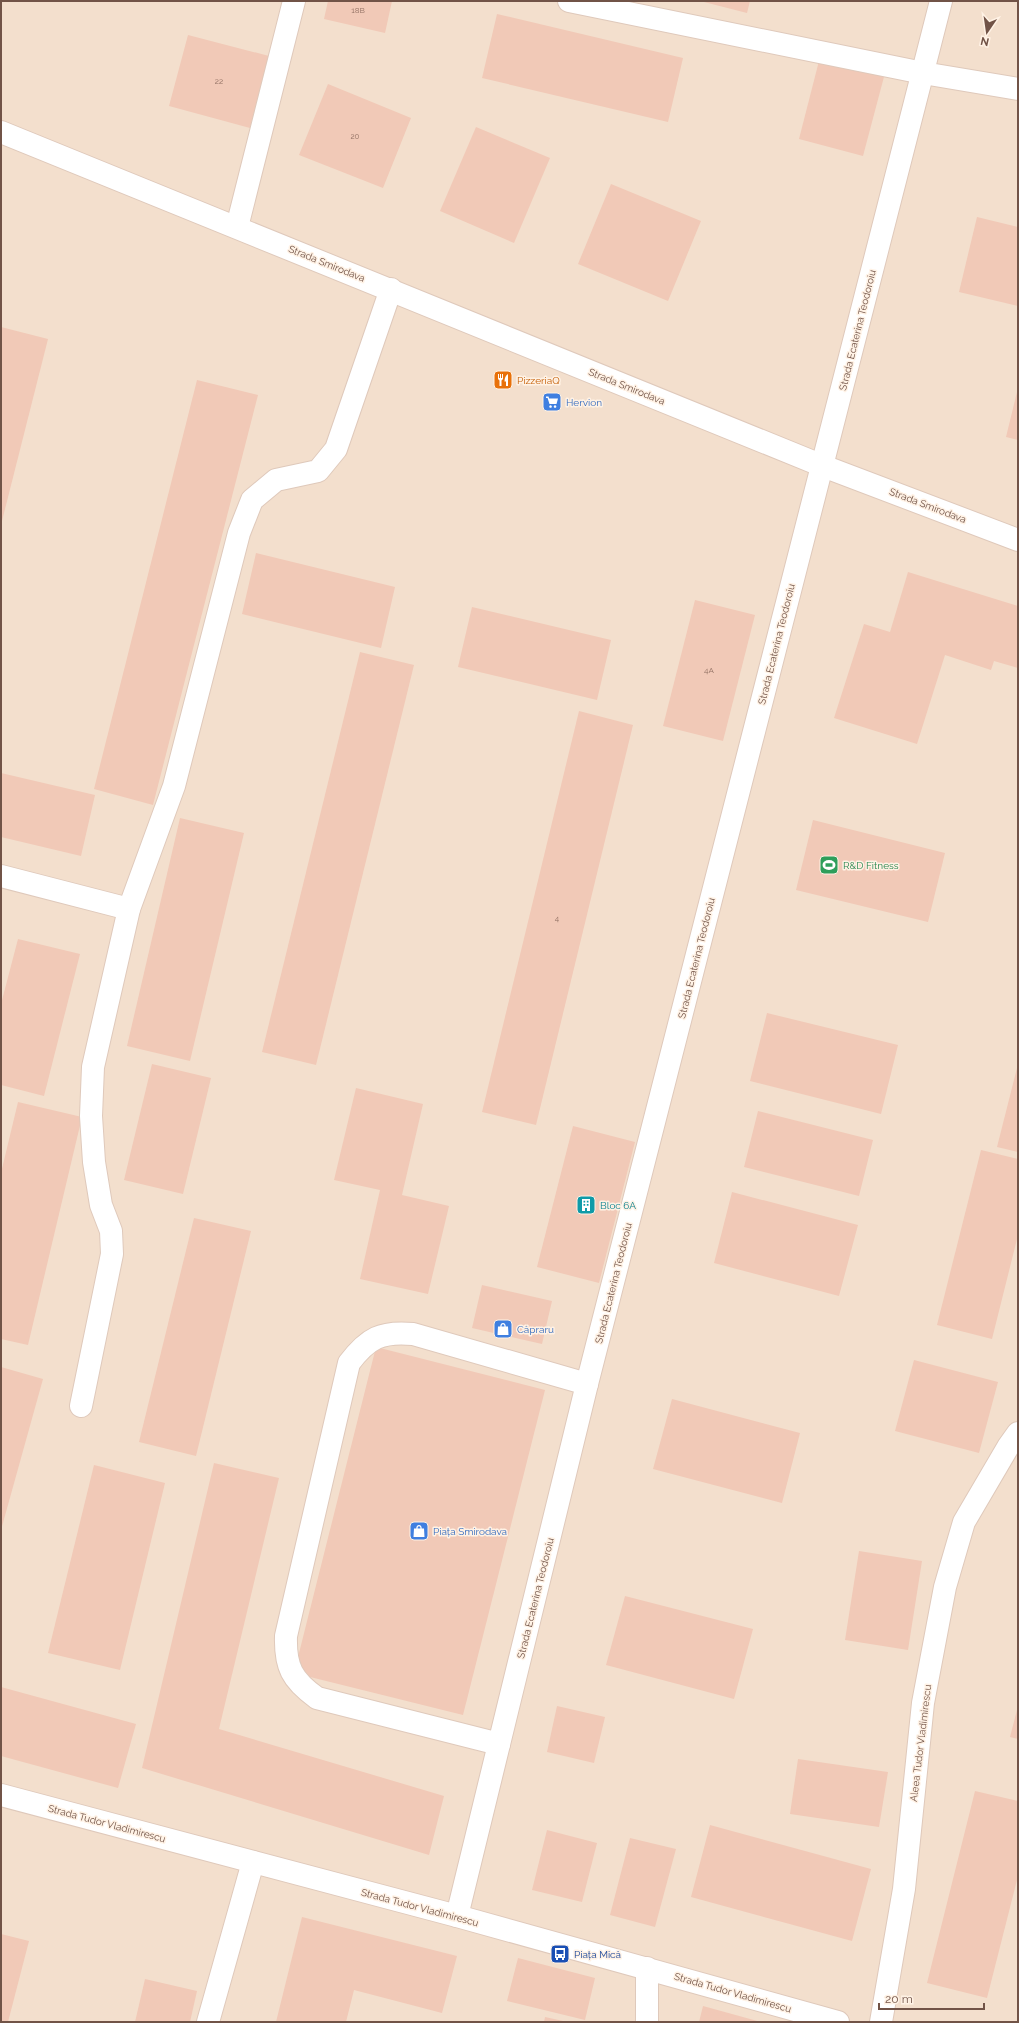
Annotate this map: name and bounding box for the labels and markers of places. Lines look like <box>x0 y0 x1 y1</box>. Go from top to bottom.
restaurant icon: PizzeriaQ <box>492 369 514 391</box>
place label: PizzeriaQ <box>517 375 560 386</box>
supermarket icon: Hervion <box>541 391 563 413</box>
place label: Hervion <box>566 397 602 408</box>
sports icon: R&D Fitness <box>818 854 840 876</box>
place label: R&D Fitness <box>843 860 899 871</box>
building icon: Bloc 6A <box>575 1194 597 1216</box>
place label: Bloc 6A <box>600 1200 636 1211</box>
shop icon: Căpraru <box>492 1318 514 1340</box>
place label: Căpraru <box>517 1324 554 1335</box>
shop icon: Piața Smirodava <box>408 1520 430 1542</box>
place label: Piața Smirodava <box>433 1526 507 1537</box>
bus stop icon: Piața Mică <box>549 1943 571 1965</box>
place label: Piața Mică <box>574 1949 621 1960</box>

